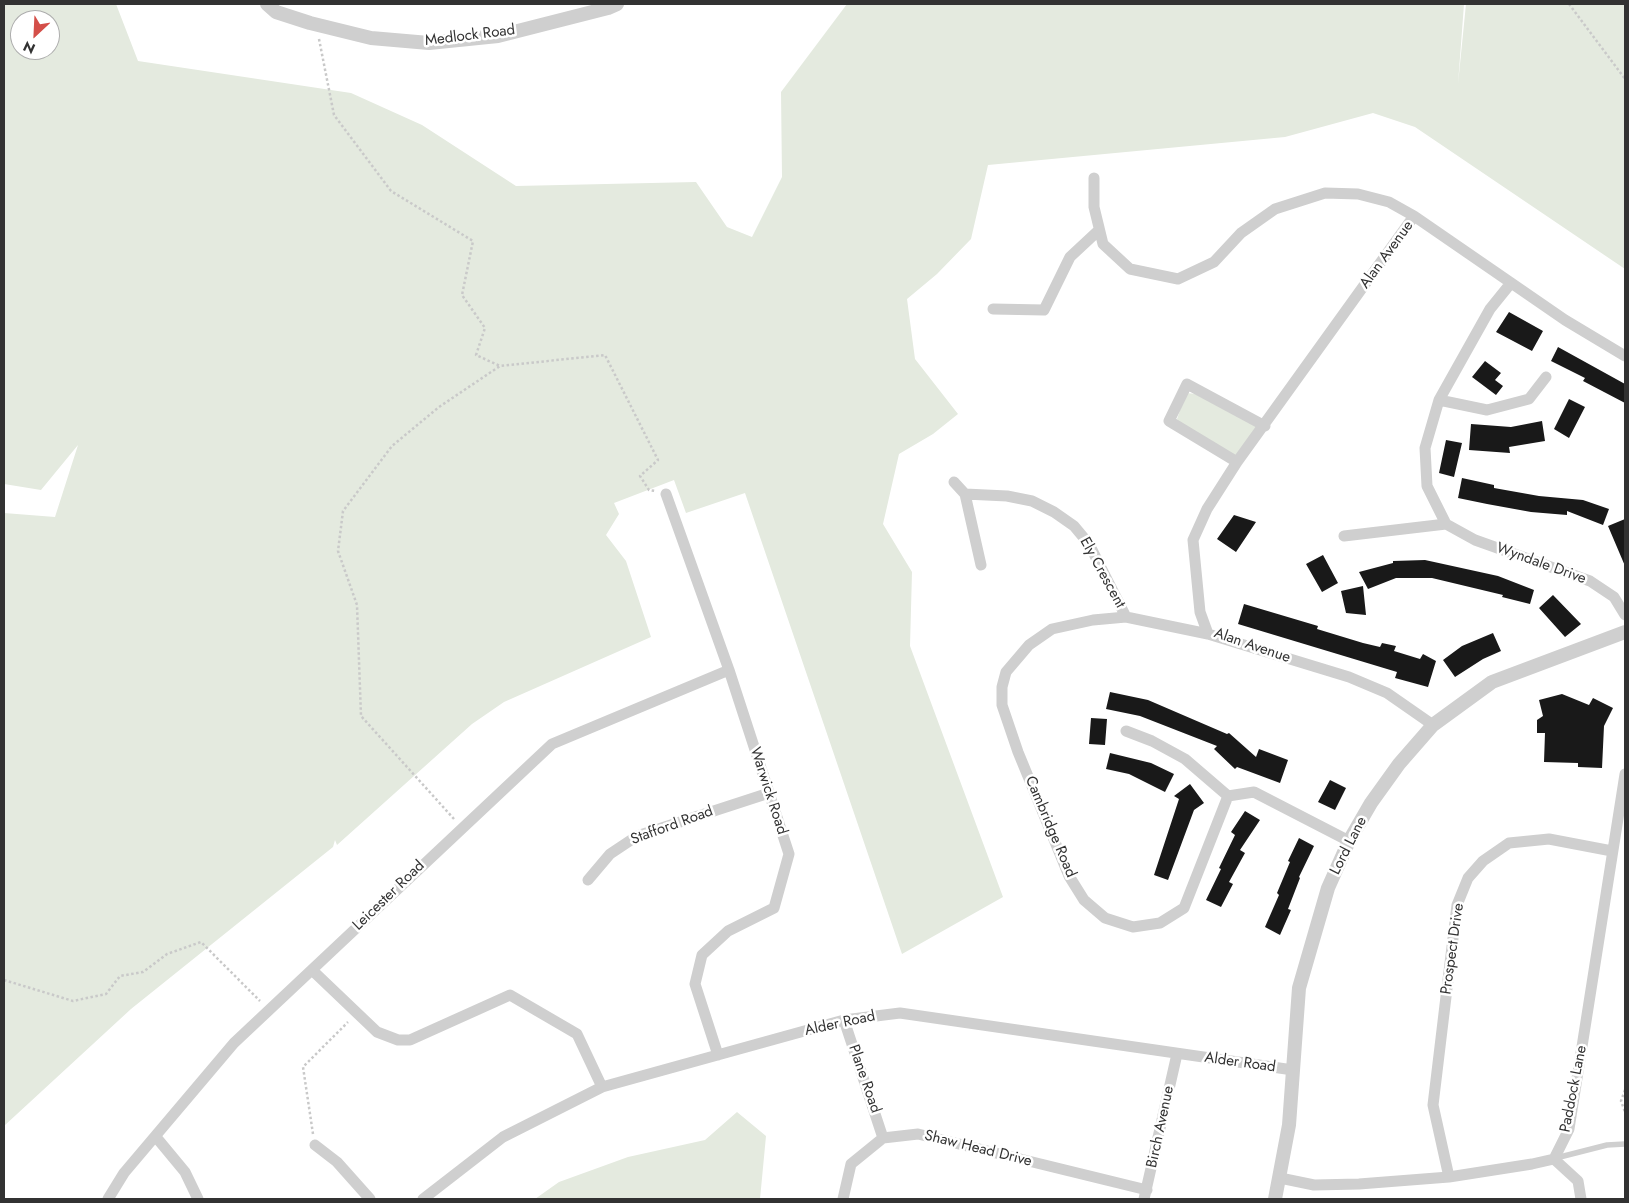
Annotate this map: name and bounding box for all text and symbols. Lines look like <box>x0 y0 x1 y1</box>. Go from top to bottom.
north arrow <box>10 10 60 60</box>
street label: Medlock Road <box>424 22 516 50</box>
text: N <box>20 36 38 59</box>
street label: Alan Avenue <box>1356 217 1418 293</box>
street label: Ely Crescent <box>1075 534 1129 612</box>
street label: Wyndale Drive <box>1494 539 1588 589</box>
street label: Alan Avenue <box>1211 625 1293 667</box>
street label: Warwick Road <box>745 745 791 837</box>
street label: Cambridge Road <box>1021 774 1079 880</box>
street label: Stafford Road <box>628 803 716 849</box>
street label: Lord Lane <box>1327 814 1371 878</box>
street label: Leicester Road <box>349 857 429 935</box>
street label: Prospect Drive <box>1438 902 1468 996</box>
street label: Alder Road <box>803 1008 877 1040</box>
street label: Plane Road <box>844 1042 884 1116</box>
street label: Paddock Lane <box>1557 1044 1591 1134</box>
street label: Alder Road <box>1203 1049 1277 1077</box>
street label: Birch Avenue <box>1144 1084 1178 1170</box>
street label: Shaw Head Drive <box>922 1127 1034 1171</box>

